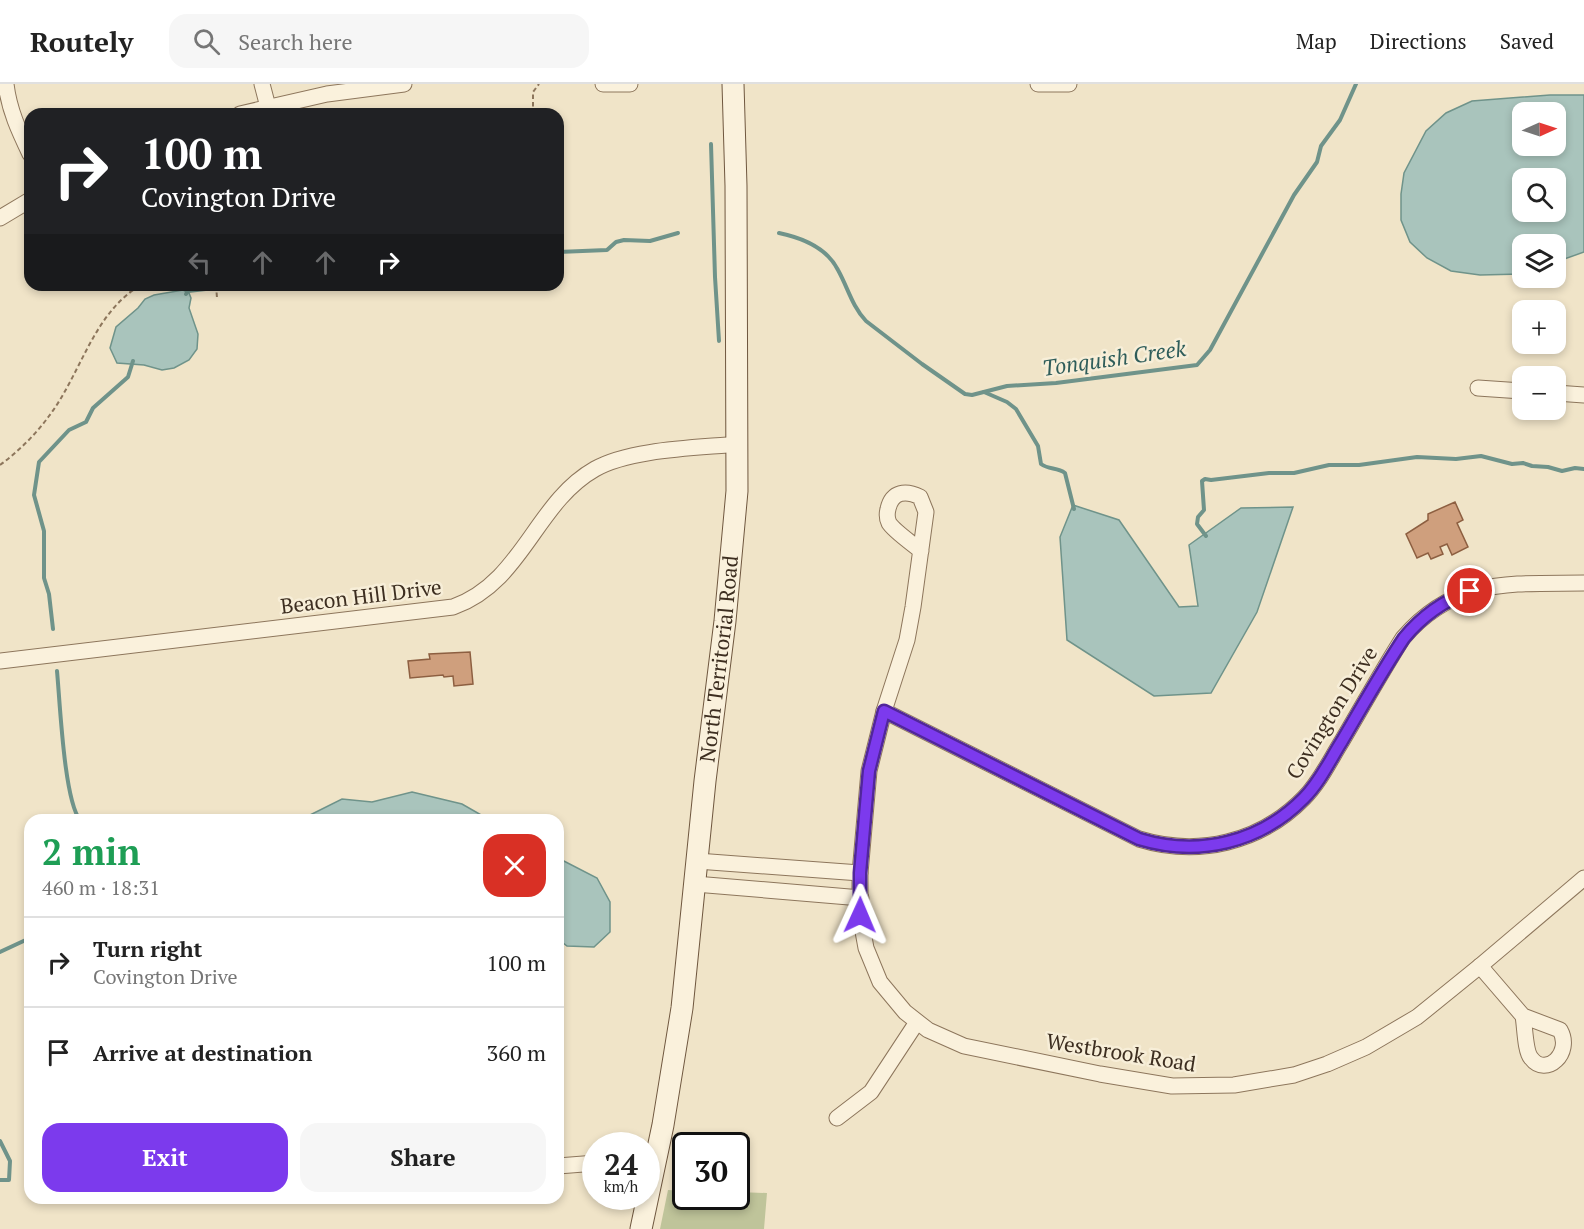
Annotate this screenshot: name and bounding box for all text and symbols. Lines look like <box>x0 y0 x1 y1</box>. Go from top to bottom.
search box <box>169 14 589 68</box>
text: Routely <box>30 23 133 60</box>
icon: search <box>190 25 223 58</box>
text: Search here <box>238 27 353 56</box>
text: Map <box>1296 27 1337 55</box>
text: Directions <box>1370 27 1467 55</box>
text: Saved <box>1500 27 1554 55</box>
north arrow <box>1512 102 1566 156</box>
map controls <box>1512 102 1566 420</box>
text: 100 m <box>141 125 262 181</box>
icon: right <box>42 132 120 210</box>
button: search <box>1512 168 1566 222</box>
text: Covington Drive <box>141 179 336 215</box>
button: layers <box>1512 234 1566 288</box>
icon: left <box>183 246 216 279</box>
icon: ahead <box>246 246 279 279</box>
icon: ahead <box>309 246 342 279</box>
icon: right <box>372 246 405 279</box>
button: + <box>1512 300 1566 354</box>
water label: Tonquish Creek <box>1040 333 1188 382</box>
button: − <box>1512 366 1566 420</box>
street label: North Territorial Road <box>692 554 744 764</box>
pin <box>1444 565 1495 616</box>
street label: Beacon Hill Drive <box>279 572 443 620</box>
icon: arrive <box>1453 574 1486 607</box>
street label: Covington Drive <box>1279 641 1383 784</box>
text: 2 min <box>42 828 140 875</box>
button: close <box>483 834 546 897</box>
text: 460 m · 18:31 <box>42 874 160 901</box>
position arrow <box>828 883 892 947</box>
text: Turn right <box>93 934 202 963</box>
icon: right <box>42 946 75 979</box>
text: 100 m <box>486 948 546 977</box>
text: Covington Drive <box>93 963 238 990</box>
street label: Westbrook Road <box>1044 1026 1198 1078</box>
icon: arrive <box>42 1036 75 1069</box>
text: Arrive at destination <box>93 1038 312 1067</box>
text: 360 m <box>486 1038 546 1067</box>
button: Exit <box>42 1123 288 1192</box>
button: Share <box>300 1123 546 1192</box>
speed limit sign: 30 <box>672 1132 750 1210</box>
text: 24 <box>604 1144 638 1184</box>
text: km/h <box>604 1176 638 1196</box>

